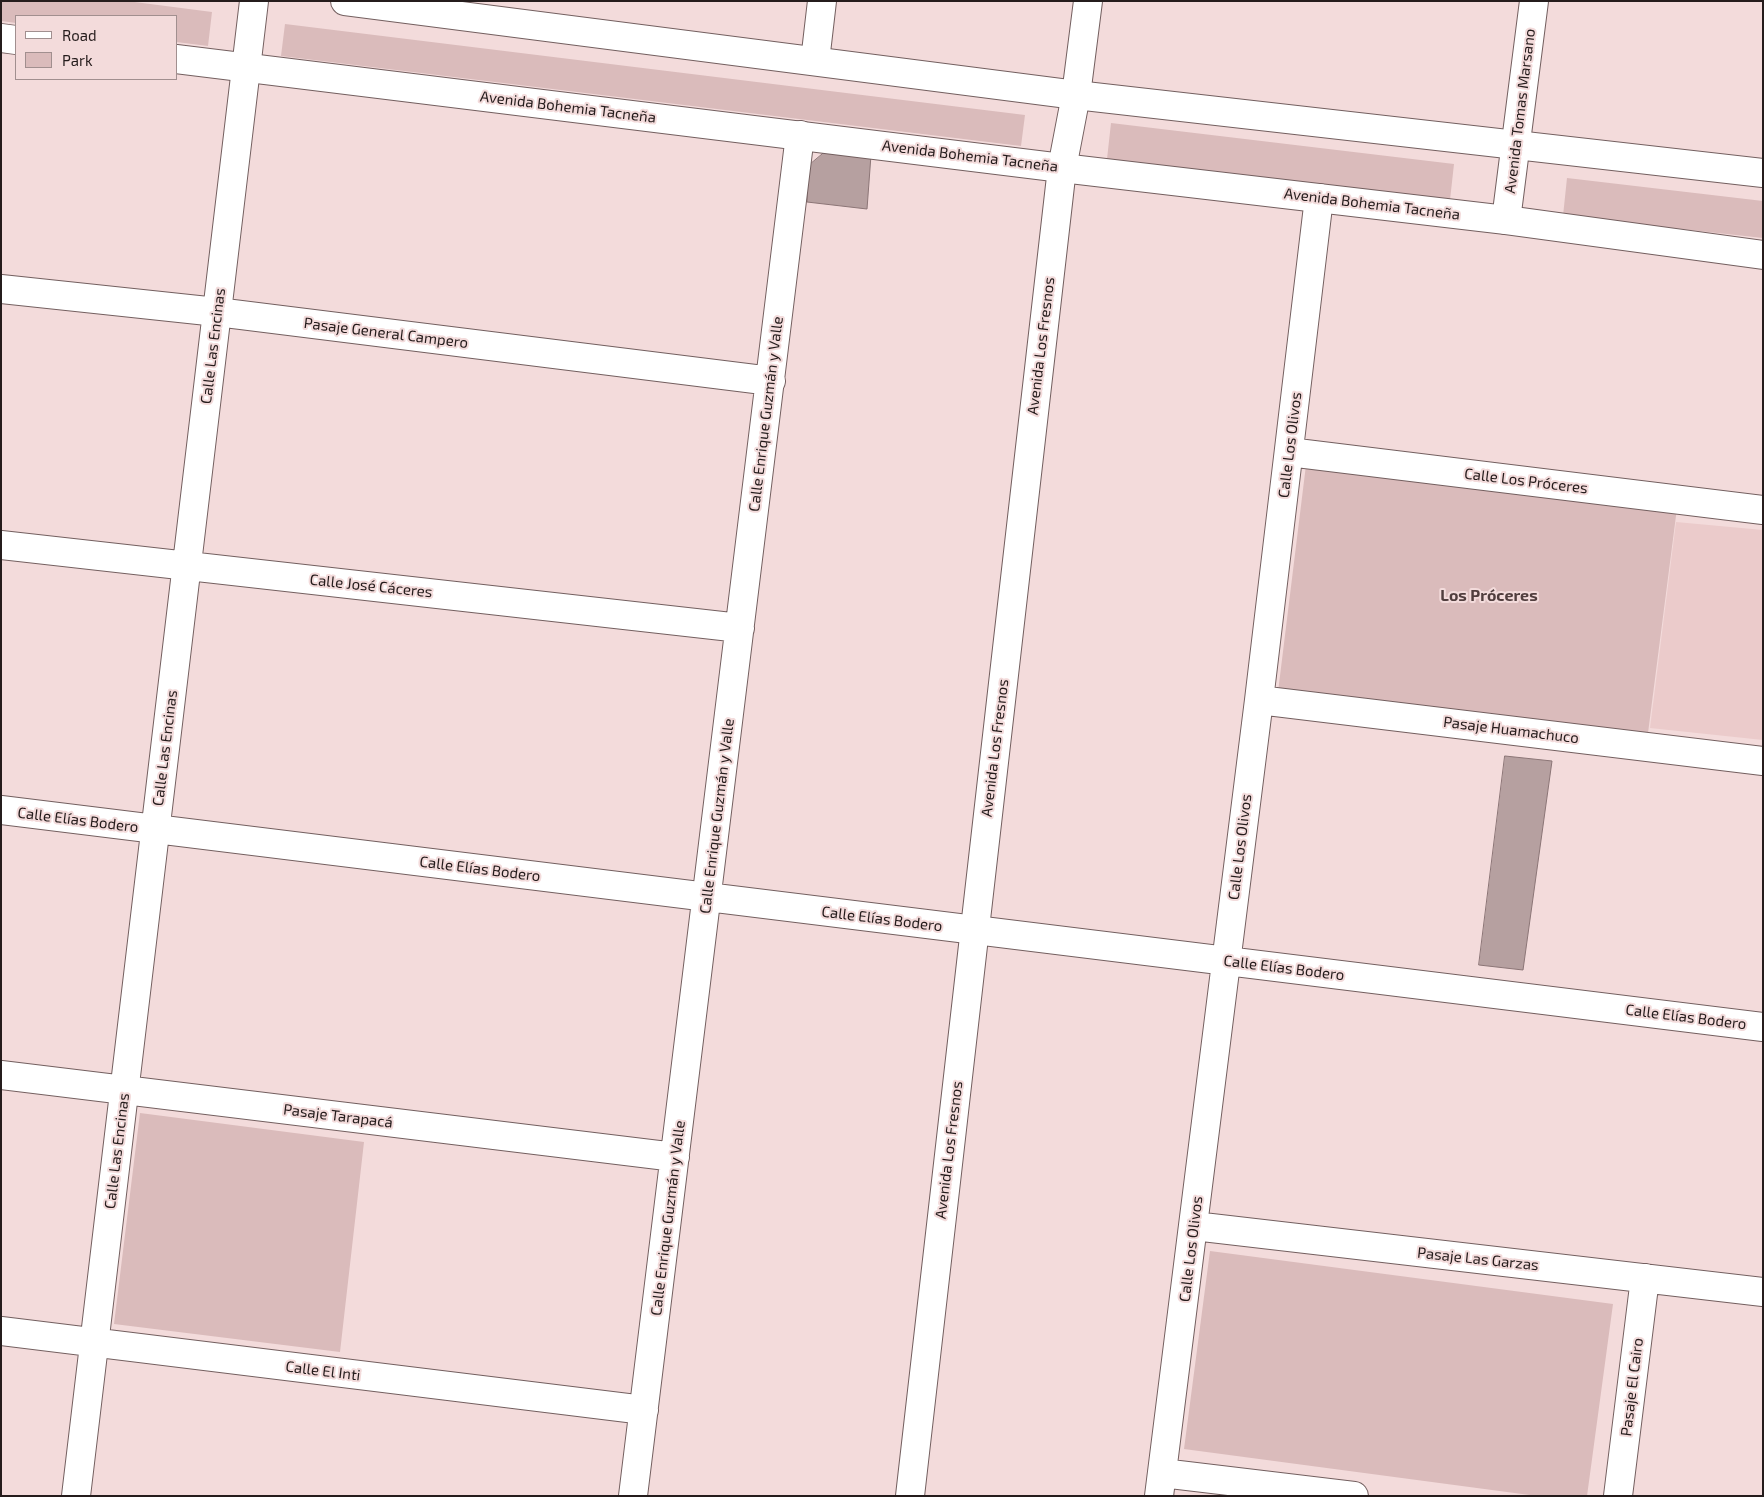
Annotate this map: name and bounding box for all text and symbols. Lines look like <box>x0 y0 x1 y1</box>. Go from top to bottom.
legend <box>15 15 178 80</box>
text: Road <box>62 26 97 44</box>
street label: Avenida Tomas Marsano <box>1501 28 1539 194</box>
text: Park <box>62 51 93 69</box>
street label: Avenida Bohemia Tacneña <box>479 87 657 127</box>
street label: Avenida Bohemia Tacneña <box>881 136 1059 176</box>
street label: Avenida Bohemia Tacneña <box>1283 184 1461 224</box>
street label: Avenida Los Fresnos <box>1024 276 1058 416</box>
street label: Calle Las Encinas <box>197 287 229 405</box>
street label: Pasaje General Campero <box>303 314 469 352</box>
street label: Calle Enrique Guzmán y Valle <box>745 315 787 513</box>
street label: Calle Los Olivos <box>1275 391 1305 499</box>
street label: Calle Los Próceres <box>1463 464 1589 498</box>
street label: Calle José Cáceres <box>309 571 433 601</box>
district label: Los Próceres <box>1440 586 1538 606</box>
street label: Avenida Los Fresnos <box>978 678 1012 818</box>
street label: Calle Las Encinas <box>149 689 181 807</box>
street label: Pasaje Huamachuco <box>1442 713 1580 747</box>
street label: Calle Enrique Guzmán y Valle <box>696 717 738 915</box>
street label: Calle Los Olivos <box>1225 793 1255 901</box>
street label: Calle Elías Bodero <box>17 804 139 836</box>
street label: Calle Elías Bodero <box>419 853 541 885</box>
street label: Calle Elías Bodero <box>821 903 943 935</box>
street label: Calle Elías Bodero <box>1223 952 1345 984</box>
street label: Calle Elías Bodero <box>1625 1001 1747 1033</box>
street label: Avenida Los Fresnos <box>932 1080 966 1220</box>
street label: Calle Las Encinas <box>101 1092 133 1210</box>
street label: Pasaje Tarapacá <box>282 1100 394 1132</box>
street label: Calle Enrique Guzmán y Valle <box>647 1119 689 1317</box>
street label: Calle Los Olivos <box>1176 1195 1206 1303</box>
street label: Pasaje Las Garzas <box>1416 1244 1540 1274</box>
street label: Pasaje El Cairo <box>1617 1337 1647 1437</box>
street label: Calle El Inti <box>284 1357 362 1385</box>

